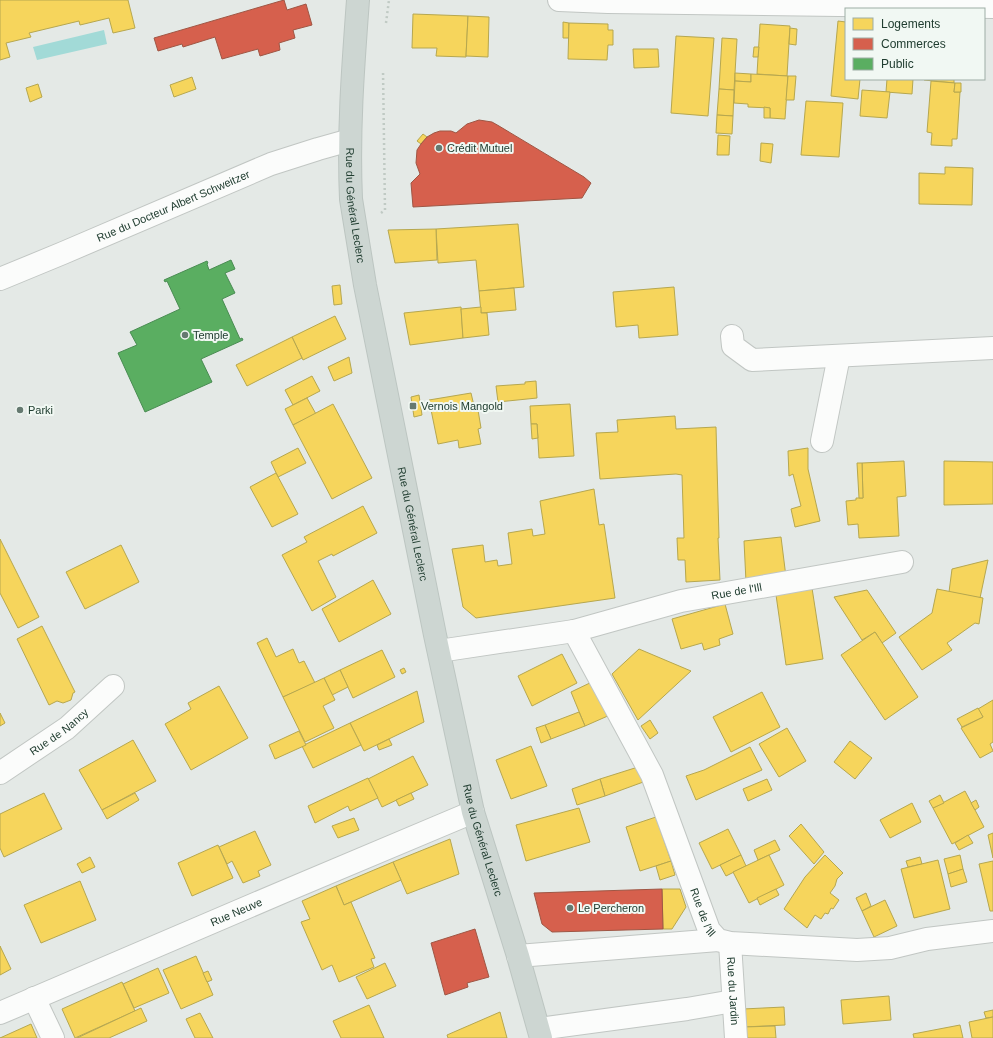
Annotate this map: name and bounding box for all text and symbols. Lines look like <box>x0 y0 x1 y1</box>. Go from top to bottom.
legend <box>845 8 985 80</box>
text: Logements <box>881 17 940 31</box>
text: Commerces <box>881 37 946 51</box>
text: Public <box>881 57 914 71</box>
place label: Crédit Mutuel <box>447 142 512 154</box>
marker: Crédit Mutuel <box>434 143 444 153</box>
street label: Rue du Général Leclerc <box>344 148 367 265</box>
street label: Rue du Docteur Albert Schweitzer <box>95 168 252 244</box>
place label: Temple <box>193 329 228 341</box>
marker: Temple <box>180 330 190 340</box>
place label: Vernois Mangold <box>421 400 503 412</box>
marker: Vernois Mangold <box>408 401 418 411</box>
place label: Parki <box>28 404 53 416</box>
marker: Parki <box>15 405 25 415</box>
street label: Rue du Général Leclerc <box>395 466 430 583</box>
street label: Rue de l'Ill <box>710 581 763 602</box>
street label: Rue de Nancy <box>27 706 91 757</box>
street label: Rue du Général Leclerc <box>461 783 505 898</box>
street label: Rue de l'Ill <box>688 886 718 939</box>
street label: Rue Neuve <box>209 896 264 928</box>
place label: Le Percheron <box>578 902 644 914</box>
marker: Le Percheron <box>565 903 575 913</box>
street label: Rue du Jardin <box>725 956 741 1026</box>

